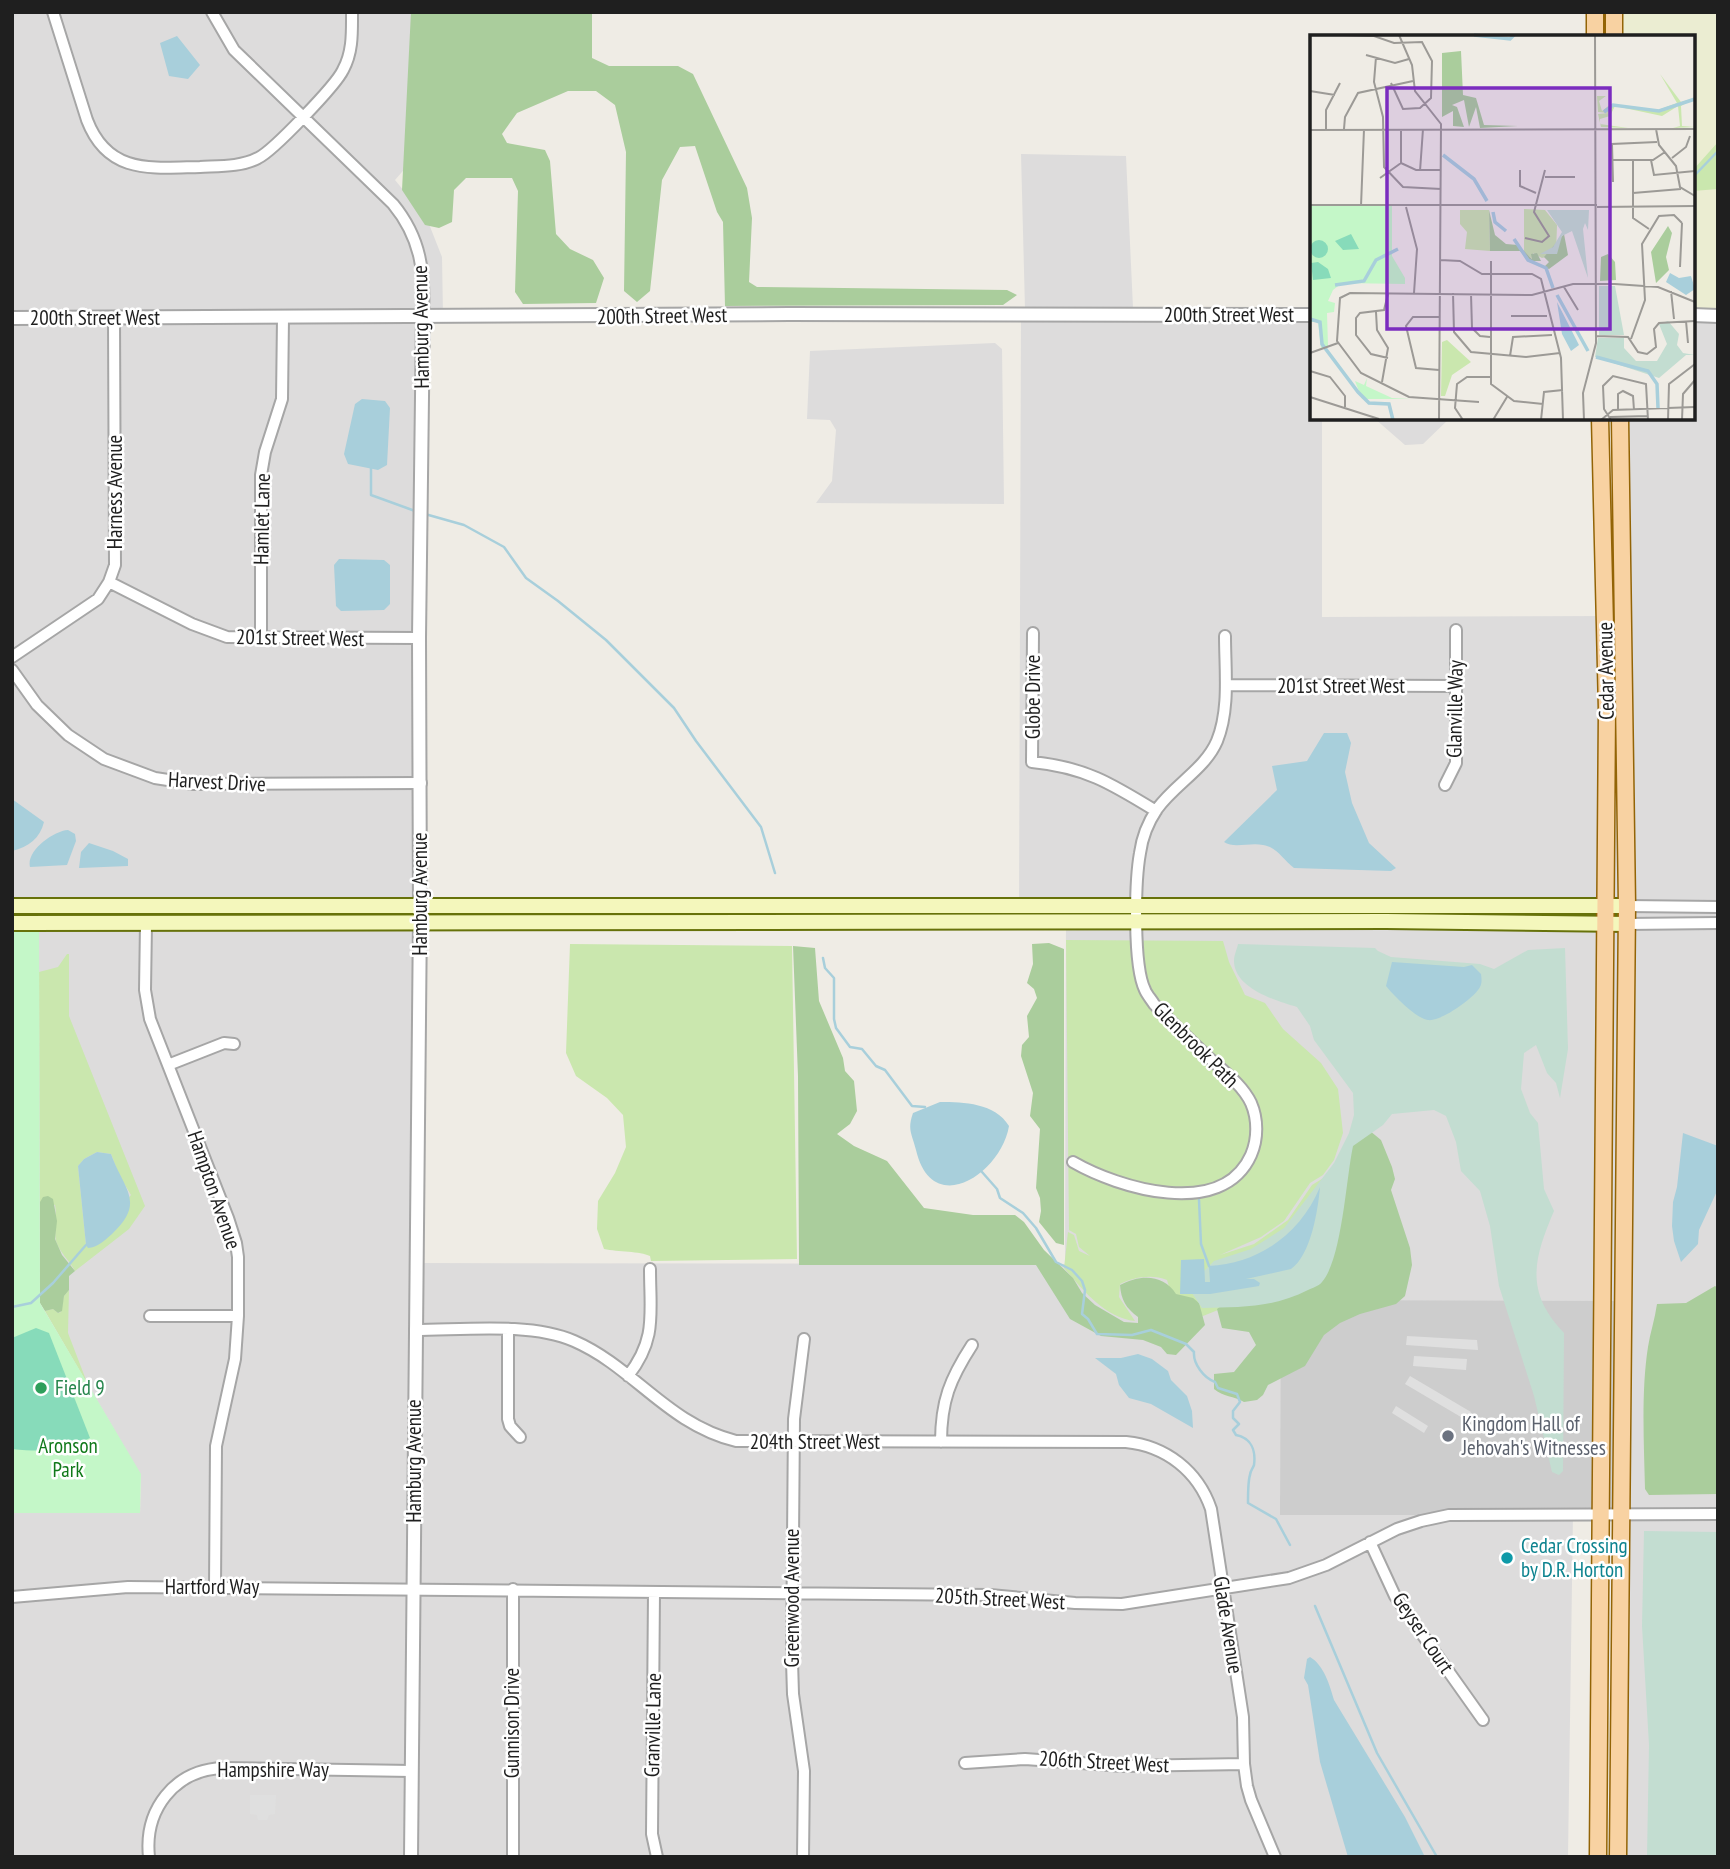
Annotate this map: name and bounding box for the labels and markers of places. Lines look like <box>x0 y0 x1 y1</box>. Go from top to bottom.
place label: Field 9 <box>55 1374 105 1401</box>
marker: Field 9 <box>33 1380 49 1396</box>
place label: Kingdom Hall of Jehovah's Witnesses <box>1461 1410 1606 1461</box>
marker: Kingdom Hall of Jehovah's Witnesses <box>1440 1428 1456 1444</box>
place label: Cedar Crossing by D.R. Horton <box>1521 1532 1628 1583</box>
marker: Cedar Crossing by D.R. Horton <box>1499 1550 1515 1566</box>

